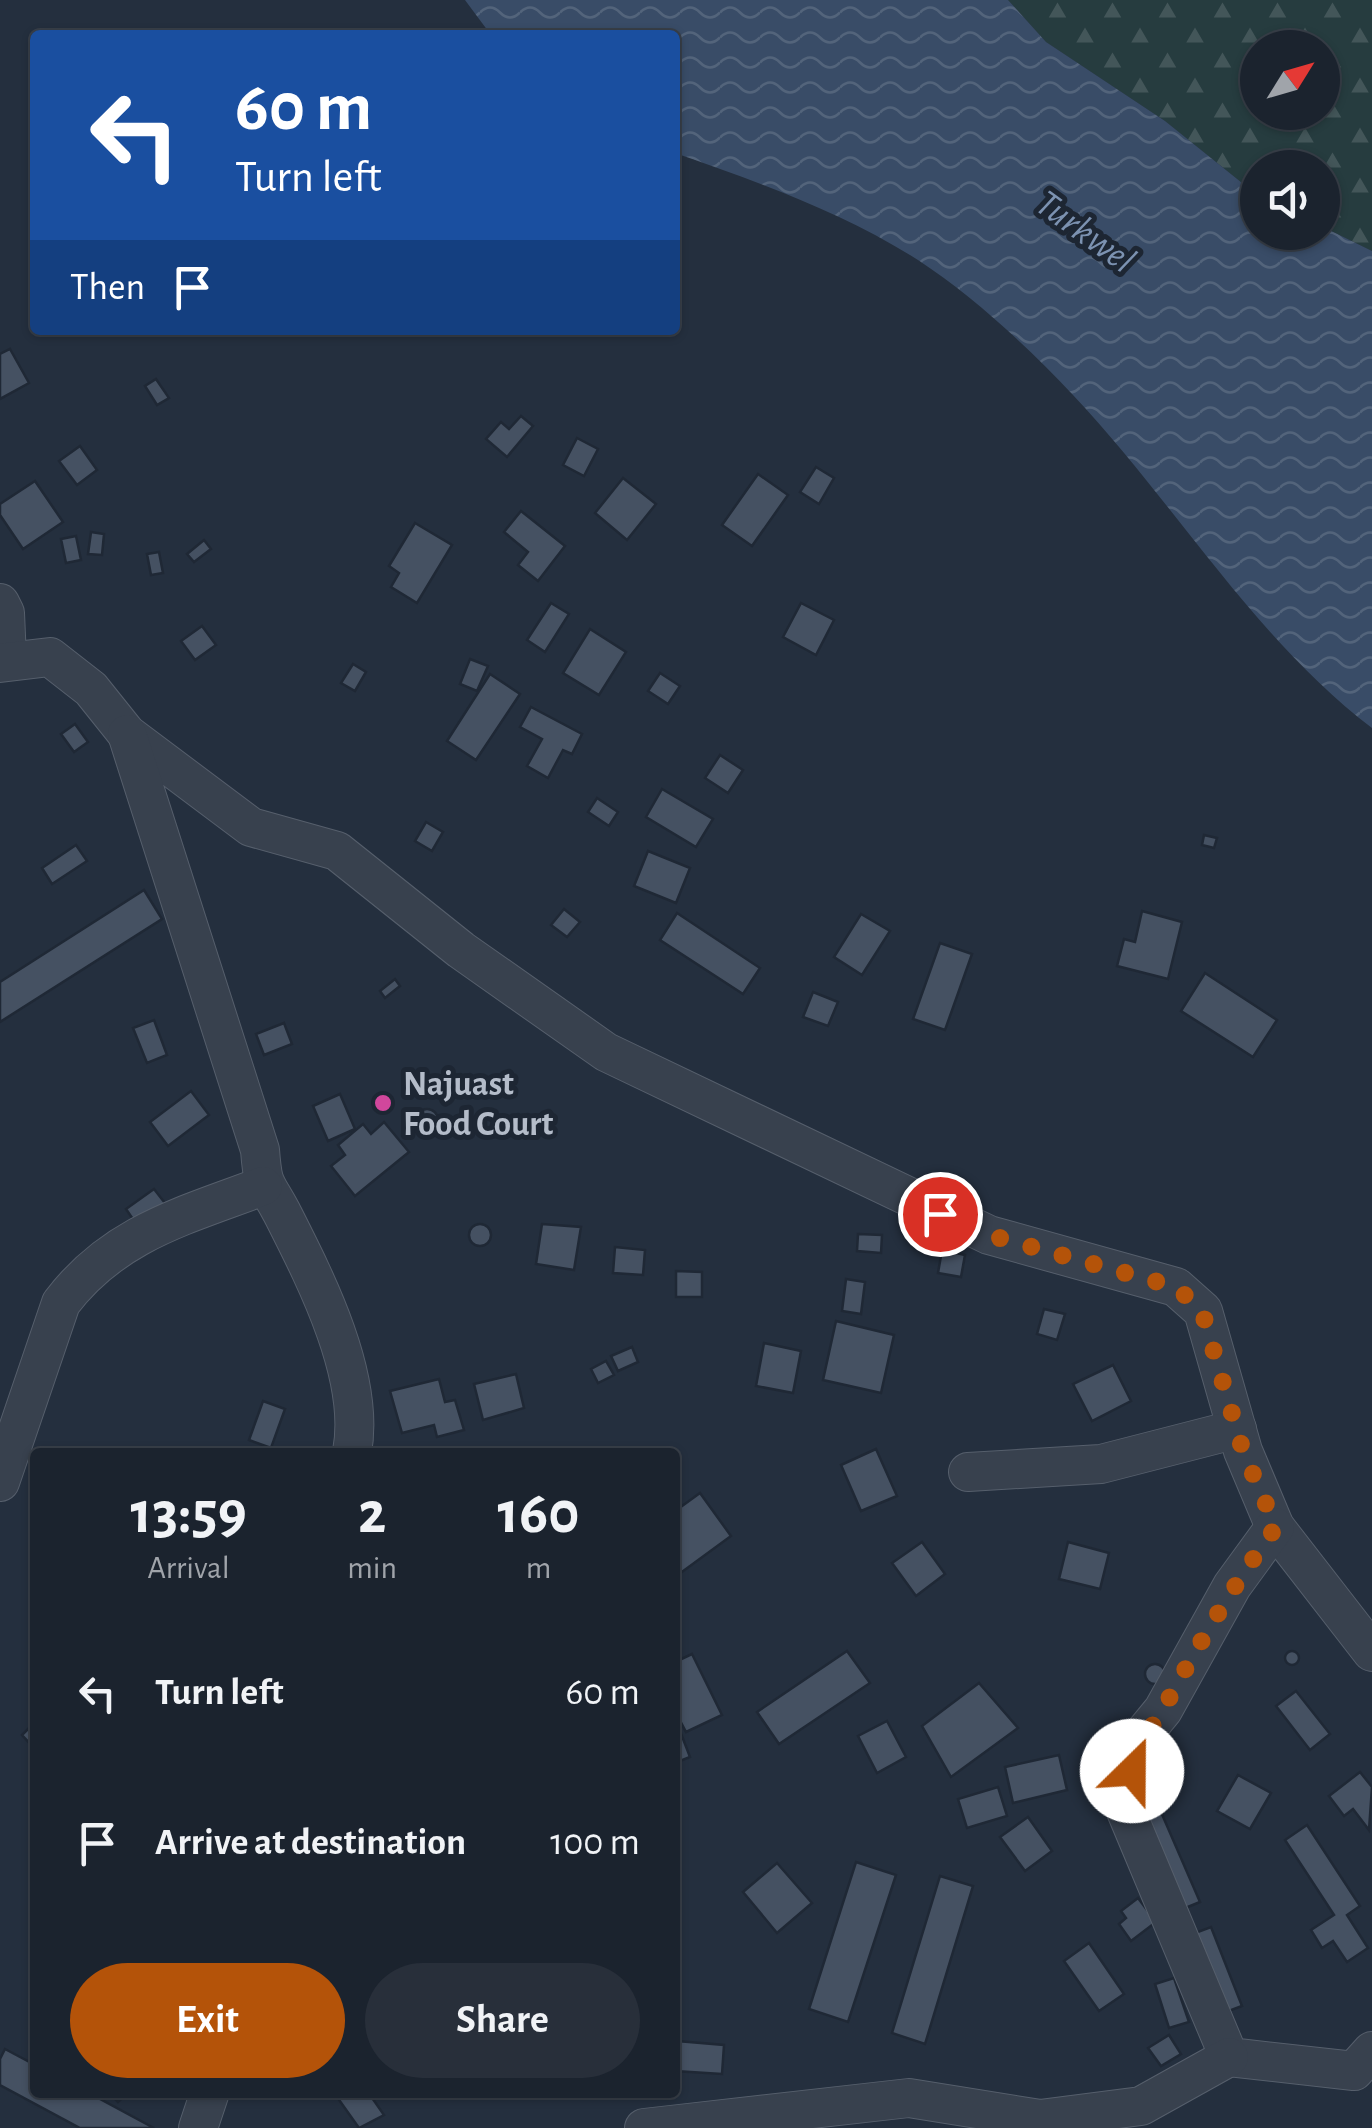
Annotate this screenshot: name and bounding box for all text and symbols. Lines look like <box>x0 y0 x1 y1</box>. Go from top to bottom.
north arrow <box>1240 30 1340 130</box>
map controls <box>1240 30 1340 250</box>
icon: left <box>70 70 200 200</box>
text: 60 m <box>235 73 372 143</box>
button: sound <box>1240 150 1340 250</box>
text: Turn left <box>235 155 382 200</box>
water label: Turkwel <box>1028 184 1141 281</box>
icon: arrive <box>165 260 220 315</box>
text: Then <box>70 269 145 307</box>
place label: Najuast Food Court <box>403 1067 554 1142</box>
marker: Najuast Food Court <box>372 1092 394 1114</box>
pin <box>898 1172 983 1257</box>
icon: arrive <box>913 1187 968 1242</box>
text: 13:59 <box>131 1484 247 1544</box>
text: 2 <box>358 1484 386 1544</box>
text: 160 <box>498 1484 579 1544</box>
text: Arrival <box>147 1552 230 1584</box>
text: min <box>347 1552 397 1584</box>
text: m <box>526 1552 551 1584</box>
icon: left <box>70 1666 125 1721</box>
text: Turn left <box>155 1674 283 1712</box>
text: 60 m <box>565 1674 640 1712</box>
position arrow <box>1080 1719 1184 1823</box>
icon: arrive <box>70 1816 125 1871</box>
text: Arrive at destination <box>155 1824 466 1862</box>
text: 100 m <box>550 1824 640 1862</box>
button: Exit <box>70 1963 345 2078</box>
button: Share <box>365 1963 640 2078</box>

